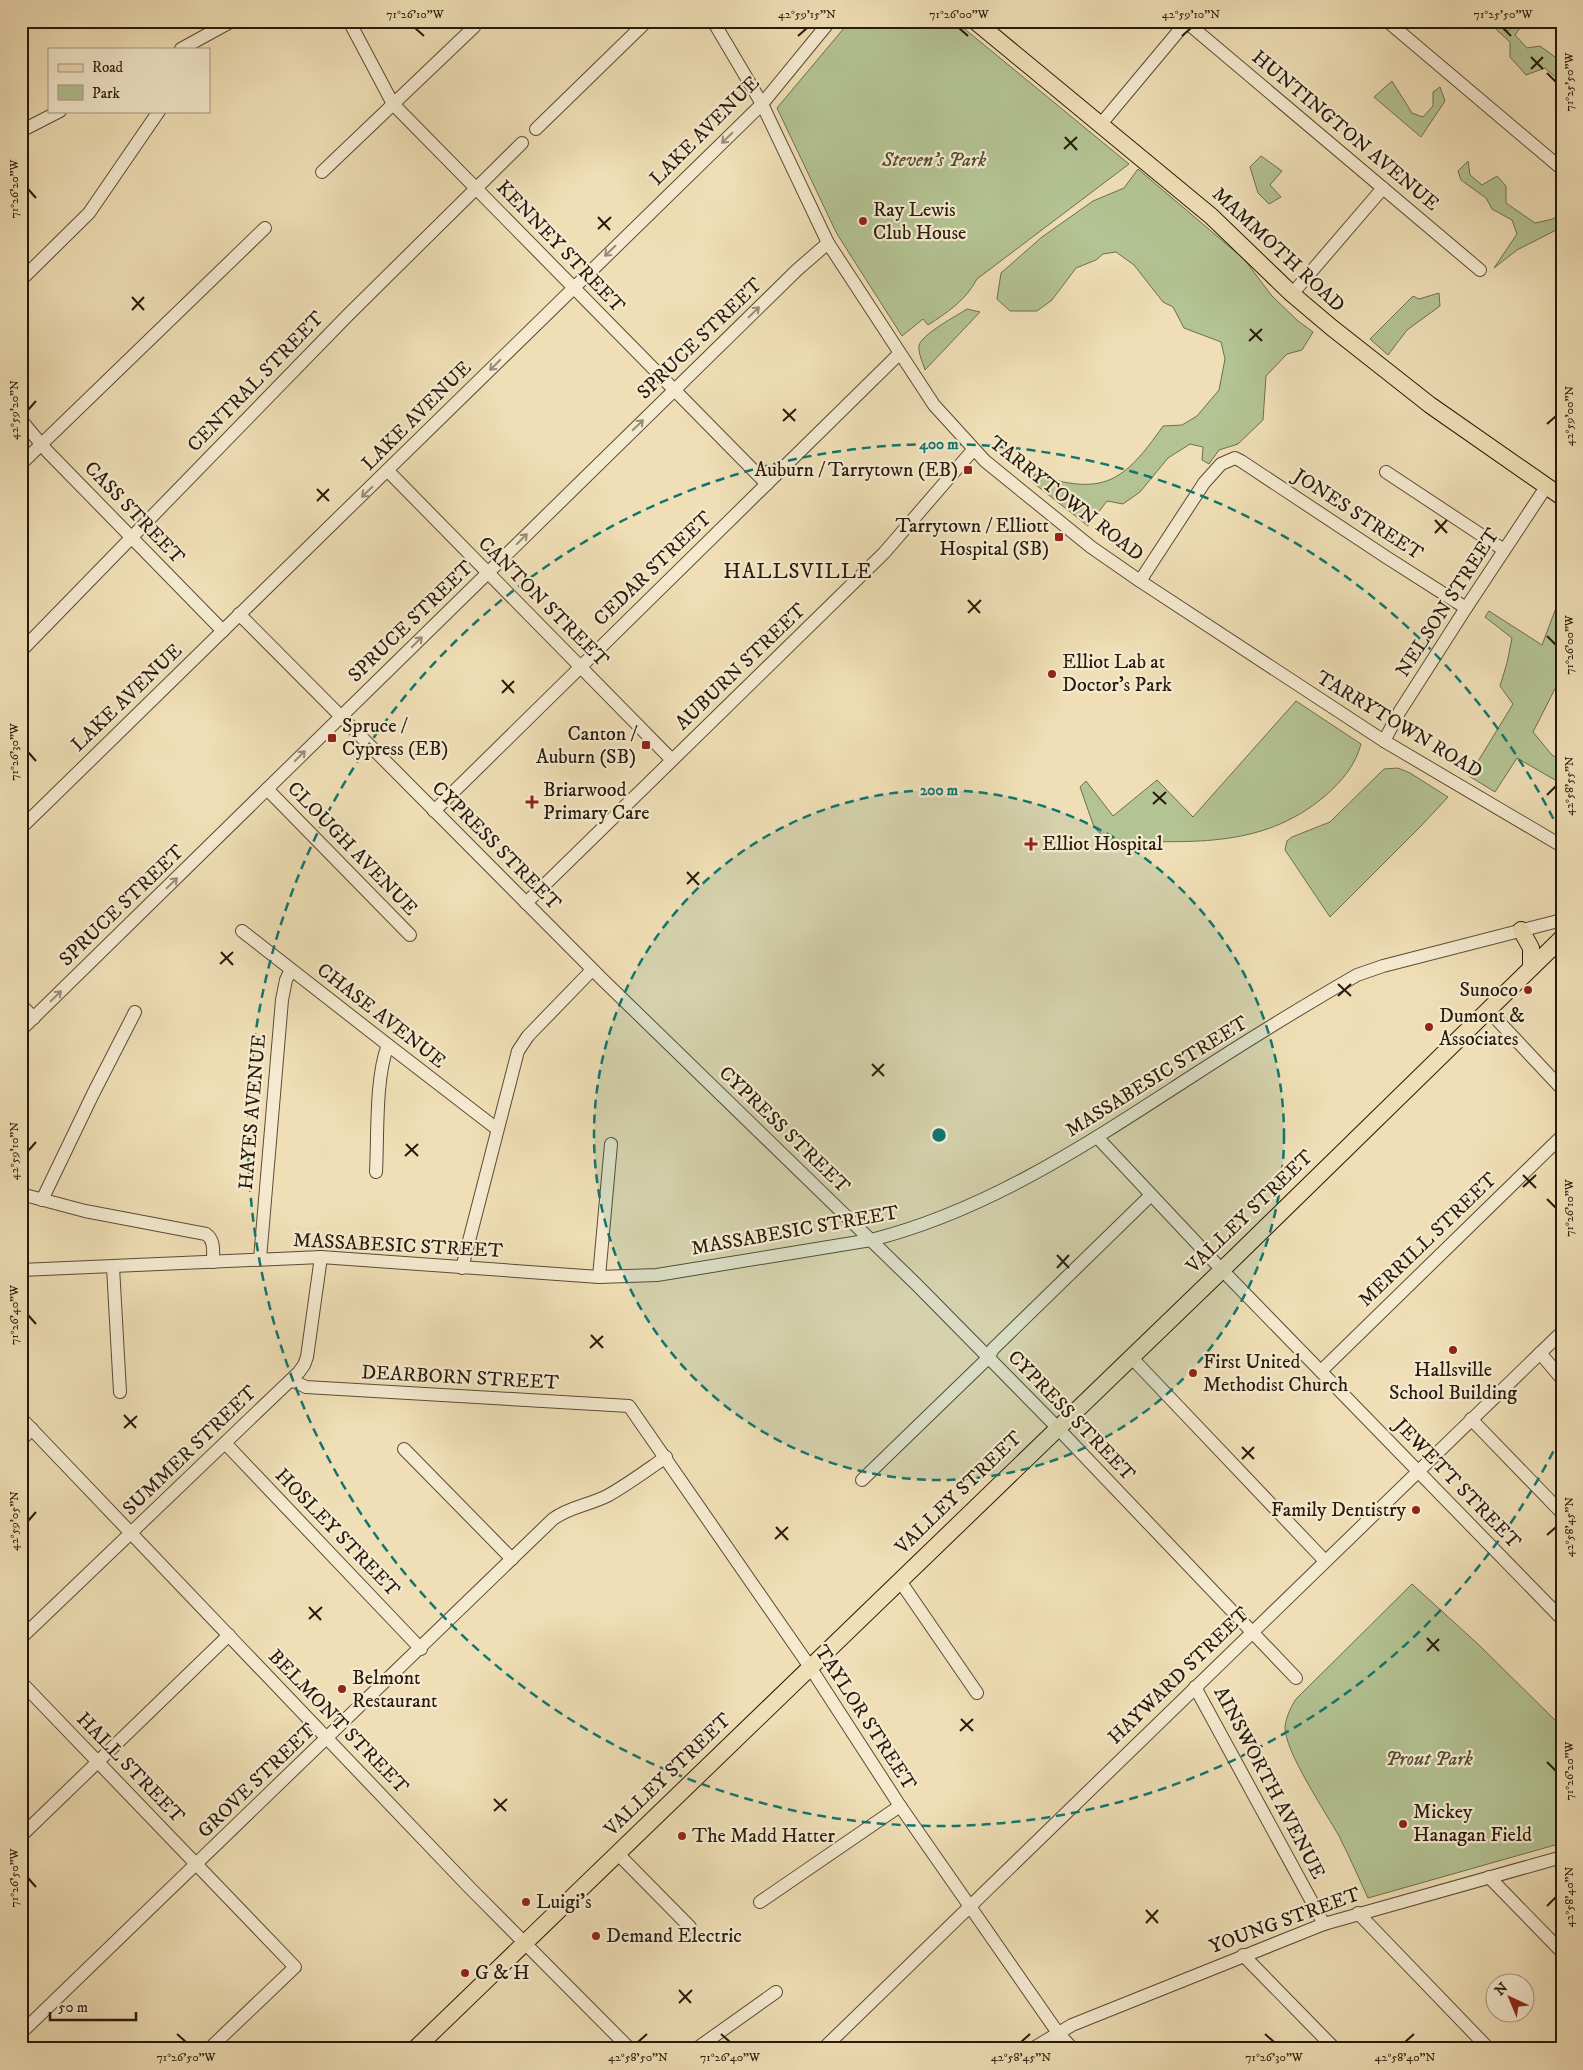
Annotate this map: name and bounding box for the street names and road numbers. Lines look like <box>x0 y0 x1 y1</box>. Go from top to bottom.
street label: HUNTINGTON AVENUE <box>1246 45 1444 217</box>
street label: LAKE AVENUE <box>645 71 765 191</box>
street label: KENNEY STREET <box>490 176 630 318</box>
street label: MAMMOTH ROAD <box>1206 182 1350 318</box>
street label: SPRUCE STREET <box>632 273 768 405</box>
street label: CENTRAL STREET <box>182 306 330 458</box>
street label: LAKE AVENUE <box>357 356 477 476</box>
street label: TARRYTOWN ROAD <box>984 431 1148 567</box>
street label: CASS STREET <box>79 456 189 570</box>
street label: JONES STREET <box>1287 463 1428 566</box>
street label: CEDAR STREET <box>589 506 717 632</box>
street label: NELSON STREET <box>1391 524 1505 682</box>
street label: CANTON STREET <box>472 531 614 673</box>
street label: SPRUCE STREET <box>343 556 479 688</box>
street label: AUBURN STREET <box>670 598 812 736</box>
street label: LAKE AVENUE <box>66 639 188 757</box>
street label: TARRYTOWN ROAD <box>1311 665 1487 785</box>
street label: CYPRESS STREET <box>426 776 566 916</box>
street label: CLOUGH AVENUE <box>281 777 423 921</box>
street label: SPRUCE STREET <box>54 840 190 972</box>
street label: CHASE AVENUE <box>312 958 450 1074</box>
street label: MASSABESIC STREET <box>1061 1011 1253 1143</box>
street label: HAYES AVENUE <box>234 1033 272 1191</box>
street label: CYPRESS STREET <box>713 1061 855 1199</box>
street label: VALLEY STREET <box>1181 1145 1319 1280</box>
street label: MERRILL STREET <box>1354 1168 1502 1312</box>
street label: MASSABESIC STREET <box>689 1200 901 1262</box>
street label: MASSABESIC STREET <box>292 1228 504 1264</box>
street label: CYPRESS STREET <box>1002 1345 1140 1487</box>
street label: DEARBORN STREET <box>361 1360 559 1396</box>
street label: SUMMER STREET <box>118 1381 262 1521</box>
street label: JEWETT STREET <box>1387 1412 1526 1555</box>
street label: VALLEY STREET <box>890 1426 1028 1561</box>
street label: HOSLEY STREET <box>269 1463 405 1603</box>
street label: HAYWARD STREET <box>1103 1602 1255 1750</box>
street label: TAYLOR STREET <box>809 1641 921 1795</box>
street label: BELMONT STREET <box>262 1644 414 1800</box>
street label: AINSWORTH AVENUE <box>1208 1682 1330 1884</box>
street label: HALL STREET <box>71 1707 189 1829</box>
street label: VALLEY STREET <box>599 1708 737 1843</box>
street label: GROVE STREET <box>193 1718 321 1844</box>
street label: YOUNG STREET <box>1206 1882 1364 1960</box>

